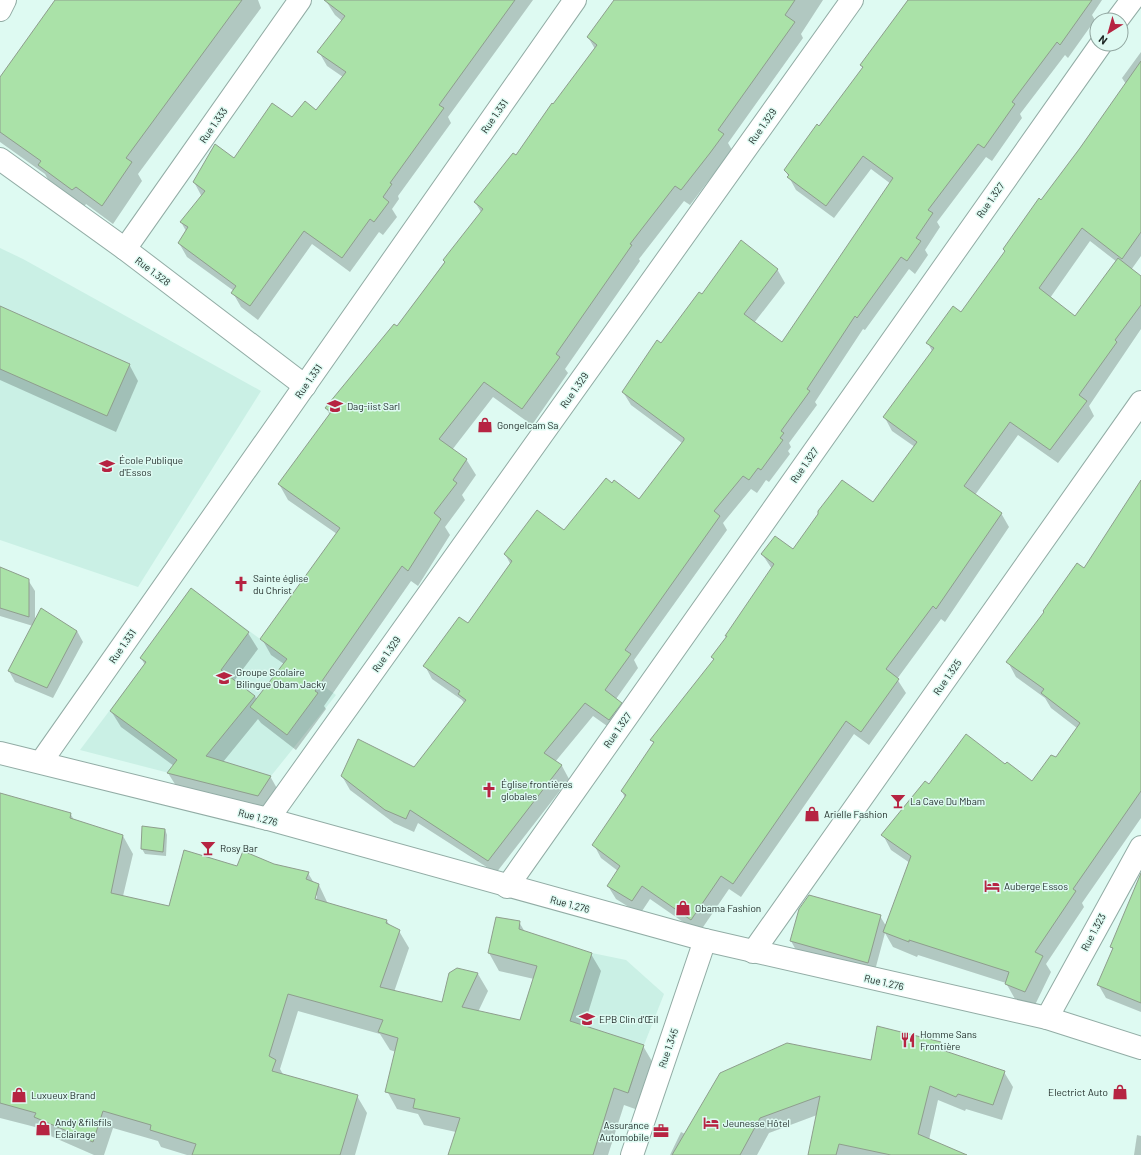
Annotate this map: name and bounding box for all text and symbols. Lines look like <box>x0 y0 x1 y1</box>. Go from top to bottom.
north arrow <box>1089 12 1129 52</box>
text: N <box>1096 33 1110 48</box>
street label: Rue 1.331 <box>478 97 510 135</box>
street label: Rue 1.333 <box>196 105 230 145</box>
street label: Rue 1.329 <box>745 106 779 146</box>
street label: Rue 1.327 <box>974 180 1007 220</box>
street label: Rue 1.328 <box>133 254 173 288</box>
street label: Rue 1.331 <box>292 362 324 400</box>
street label: Rue 1.329 <box>557 370 591 410</box>
school or university icon: Dag-iist Sarl <box>326 397 344 415</box>
place label: Dag-iist Sarl <box>347 400 400 412</box>
shop icon: Gongelcam Sa <box>476 416 494 434</box>
place label: Gongelcam Sa <box>497 419 558 431</box>
street label: Rue 1.327 <box>788 445 821 485</box>
place label: École Publique d'Essos <box>119 454 183 478</box>
school or university icon: École Publique d'Essos <box>98 457 116 475</box>
place label: Sainte église du Christ <box>253 572 308 596</box>
church icon: Sainte église du Christ <box>232 575 250 593</box>
street label: Rue 1.331 <box>106 627 138 665</box>
street label: Rue 1.329 <box>369 634 403 674</box>
street label: Rue 1.325 <box>930 657 964 697</box>
place label: Groupe Scolaire Bilingue Obam Jacky <box>236 666 326 690</box>
school or university icon: Groupe Scolaire Bilingue Obam Jacky <box>215 669 233 687</box>
street label: Rue 1.327 <box>601 710 634 750</box>
place label: Église frontières globales <box>501 778 573 802</box>
church icon: Église frontières globales <box>480 781 498 799</box>
bar icon: La Cave Du Mbam <box>889 792 907 810</box>
place label: La Cave Du Mbam <box>910 795 985 807</box>
shop icon: Arielle Fashion <box>803 805 821 823</box>
street label: Rue 1.276 <box>237 806 279 828</box>
place label: Arielle Fashion <box>824 808 888 820</box>
bar icon: Rosy Bar <box>199 839 217 857</box>
place label: Rosy Bar <box>220 842 258 854</box>
hotel icon: Auberge Essos <box>983 877 1001 895</box>
place label: Auberge Essos <box>1004 880 1068 892</box>
street label: Rue 1.276 <box>549 893 591 915</box>
shop icon: Obama Fashion <box>674 899 692 917</box>
place label: Obama Fashion <box>695 902 761 914</box>
street label: Rue 1.323 <box>1078 911 1108 953</box>
street label: Rue 1.276 <box>863 972 905 992</box>
school or university icon: EPB Clin d'Œil <box>578 1010 596 1028</box>
place label: EPB Clin d'Œil <box>599 1013 658 1025</box>
street label: Rue 1.345 <box>656 1027 680 1069</box>
place label: Homme Sans Frontière <box>920 1028 977 1052</box>
restaurant icon: Homme Sans Frontière <box>899 1031 917 1049</box>
shop icon: Electrict Auto <box>1111 1083 1129 1101</box>
shop icon: Luxueux Brand <box>10 1086 28 1104</box>
place label: Electrict Auto <box>1048 1086 1108 1098</box>
place label: Luxueux Brand <box>31 1089 95 1101</box>
hotel icon: Jeunesse Hôtel <box>702 1114 720 1132</box>
place label: Andy &filsfils Eclairage <box>55 1116 112 1140</box>
place label: Jeunesse Hôtel <box>723 1117 790 1129</box>
shop icon: Andy &filsfils Eclairage <box>34 1119 52 1137</box>
place label: Assurance Automobile <box>599 1119 649 1143</box>
office icon: Assurance Automobile <box>652 1122 670 1140</box>

